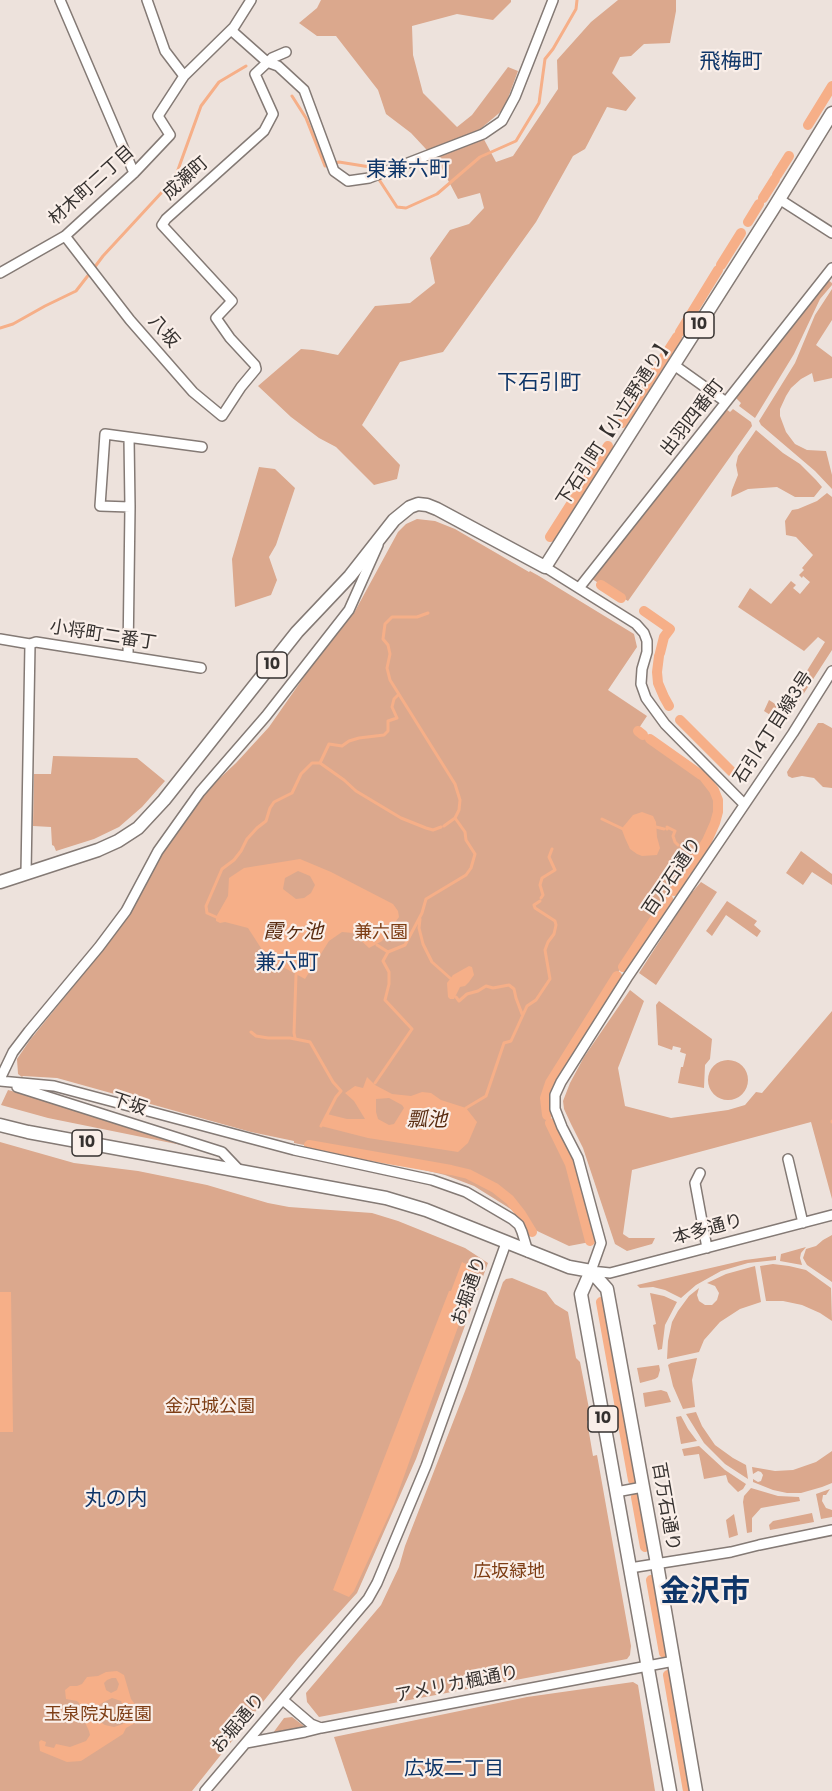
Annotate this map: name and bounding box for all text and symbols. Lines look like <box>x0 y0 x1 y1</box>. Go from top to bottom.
district label: 飛梅町 <box>700 50 762 76</box>
street label: 材木町二丁目 <box>45 142 139 230</box>
street label: 成瀬町 <box>159 153 213 205</box>
district label: 東兼六町 <box>366 158 450 184</box>
street label: 八坂 <box>143 311 183 353</box>
road number: 10 <box>684 312 714 338</box>
street label: 下石引町【小立野通り】 <box>553 333 679 511</box>
district label: 下石引町 <box>497 371 581 397</box>
street label: 出羽四番町 <box>657 376 729 460</box>
street label: 小将町二番丁 <box>48 617 158 655</box>
road number: 10 <box>257 652 287 678</box>
street label: 石引4丁目線3号 <box>730 668 818 788</box>
street label: 百万石通り <box>639 834 707 920</box>
water label: 霞ヶ池 <box>263 921 323 945</box>
park label: 兼六園 <box>354 922 408 944</box>
district label: 兼六町 <box>256 951 318 977</box>
street label: 下坂 <box>109 1089 149 1121</box>
water label: 瓢池 <box>407 1109 447 1133</box>
road number: 10 <box>72 1130 102 1156</box>
street label: 本多通り <box>670 1210 746 1250</box>
street label: お堀通り <box>448 1253 492 1329</box>
park label: 金沢城公園 <box>165 1396 255 1418</box>
road number: 10 <box>588 1406 618 1432</box>
street label: 百万石通り <box>647 1461 683 1553</box>
district label: 丸の内 <box>85 1487 147 1513</box>
park label: 広坂緑地 <box>473 1561 545 1583</box>
district label: 金沢市 <box>660 1575 750 1611</box>
street label: アメリカ楓通り <box>393 1662 521 1708</box>
street label: お堀通り <box>208 1689 270 1759</box>
park label: 玉泉院丸庭園 <box>44 1704 152 1726</box>
district label: 広坂二丁目 <box>404 1758 504 1782</box>

